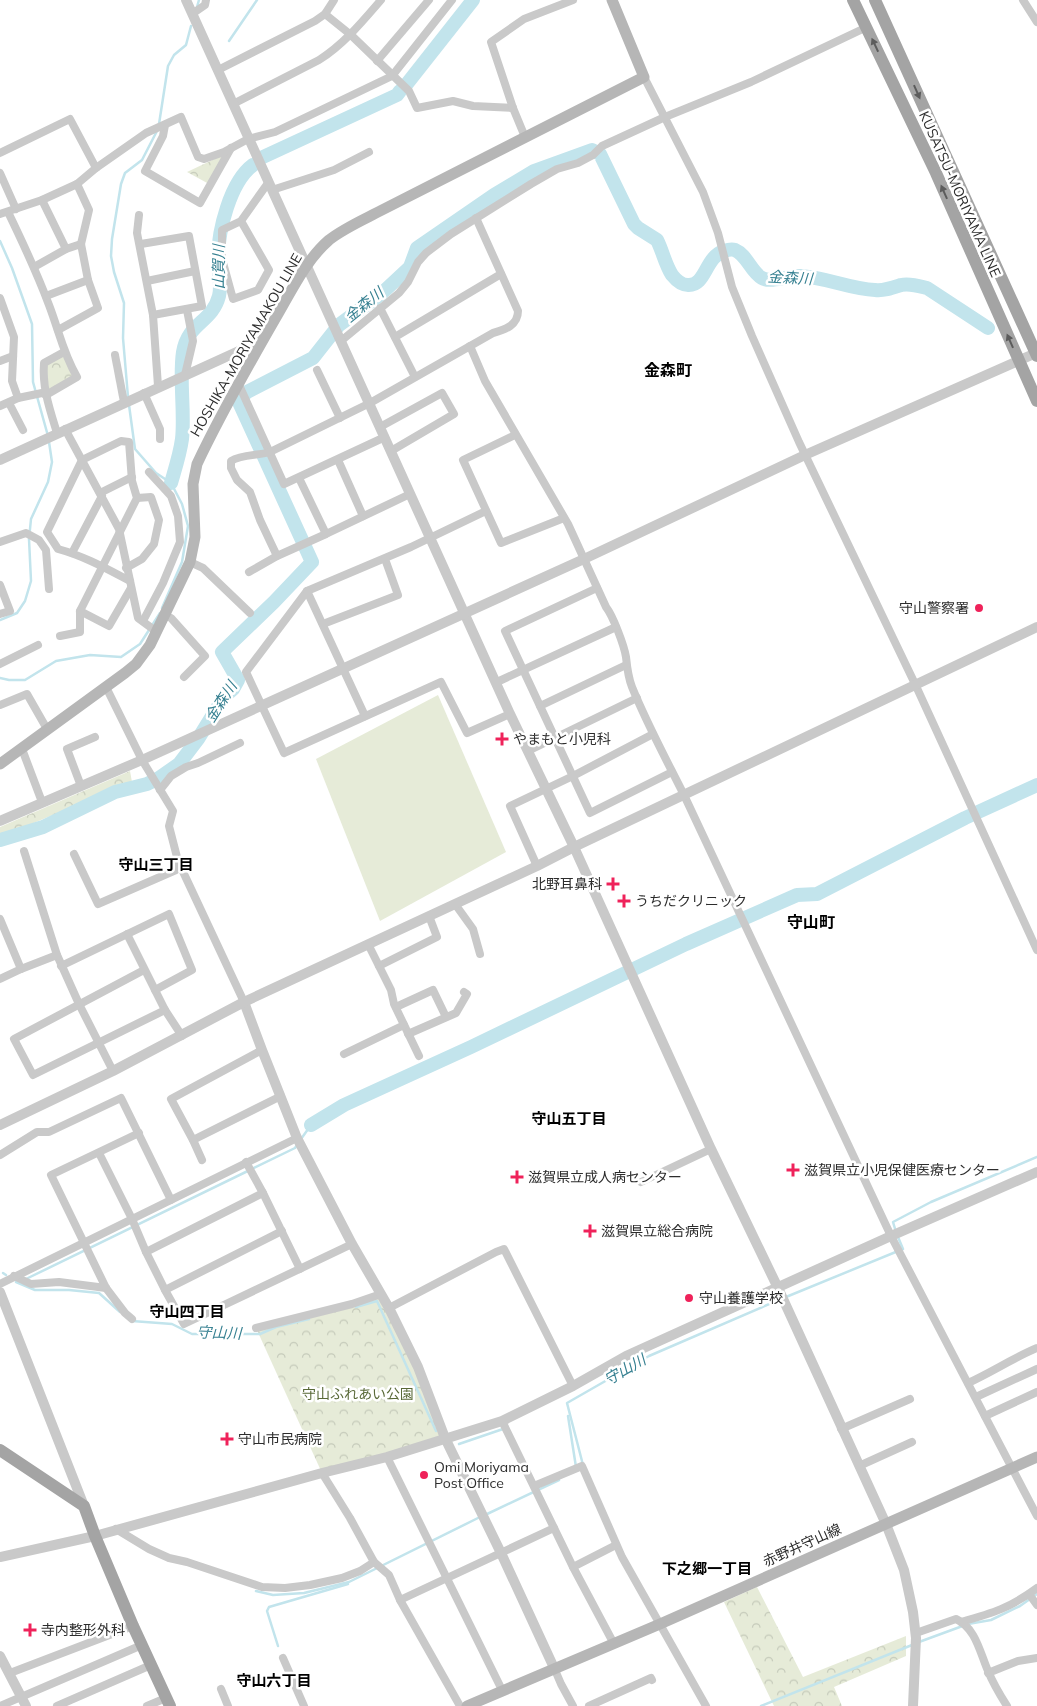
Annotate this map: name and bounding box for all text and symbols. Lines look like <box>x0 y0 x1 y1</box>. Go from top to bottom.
one-way arrow <box>871 38 879 52</box>
one-way arrow <box>913 85 921 99</box>
street label: KUSATSU-MORIYAMA LINE <box>915 108 1005 280</box>
one-way arrow <box>940 185 948 199</box>
water label: 山賀川 <box>209 243 228 290</box>
street label: HOSHIKA-MORIYAMAKOU LINE <box>186 250 306 440</box>
water label: 金森川 <box>767 267 815 288</box>
water label: 金森川 <box>340 282 389 326</box>
one-way arrow <box>1006 334 1014 348</box>
district label: 金森町 <box>644 360 692 380</box>
place label: 守山警察署 <box>899 599 969 617</box>
marker: 守山警察署 <box>973 602 985 614</box>
water label: 金森川 <box>200 676 242 726</box>
place label: やまもと小児科 <box>513 730 611 748</box>
marker: やまもと小児科 <box>495 732 509 746</box>
district label: 守山三丁目 <box>118 855 194 874</box>
place label: 北野耳鼻科 <box>532 875 602 893</box>
marker: 北野耳鼻科 <box>606 877 620 891</box>
place label: うちだクリニック <box>635 892 747 910</box>
marker: うちだクリニック <box>617 894 631 908</box>
district label: 守山町 <box>787 912 835 932</box>
district label: 守山五丁目 <box>531 1109 607 1128</box>
place label: 滋賀県立小児保健医療センター <box>804 1161 1000 1179</box>
marker: 滋賀県立小児保健医療センター <box>786 1163 800 1177</box>
place label: 滋賀県立成人病センター <box>528 1168 682 1186</box>
marker: 滋賀県立成人病センター <box>510 1170 524 1184</box>
place label: 滋賀県立総合病院 <box>601 1222 713 1240</box>
marker: 滋賀県立総合病院 <box>583 1224 597 1238</box>
place label: 守山養護学校 <box>699 1289 783 1307</box>
marker: 守山養護学校 <box>683 1292 695 1304</box>
district label: 守山四丁目 <box>149 1302 225 1321</box>
water label: 守山川 <box>196 1322 244 1343</box>
water label: 守山川 <box>601 1349 651 1389</box>
park label: 守山ふれあい公園 <box>302 1385 414 1403</box>
place label: 守山市民病院 <box>238 1430 322 1448</box>
marker: 守山市民病院 <box>220 1432 234 1446</box>
place label: Omi Moriyama Post Office <box>434 1458 529 1492</box>
marker: Omi Moriyama Post Office <box>418 1469 430 1481</box>
street label: 赤野井守山線 <box>760 1520 844 1570</box>
district label: 下之郷一丁目 <box>662 1559 752 1578</box>
place label: 寺内整形外科 <box>41 1621 125 1639</box>
marker: 寺内整形外科 <box>23 1623 37 1637</box>
district label: 守山六丁目 <box>236 1671 312 1690</box>

